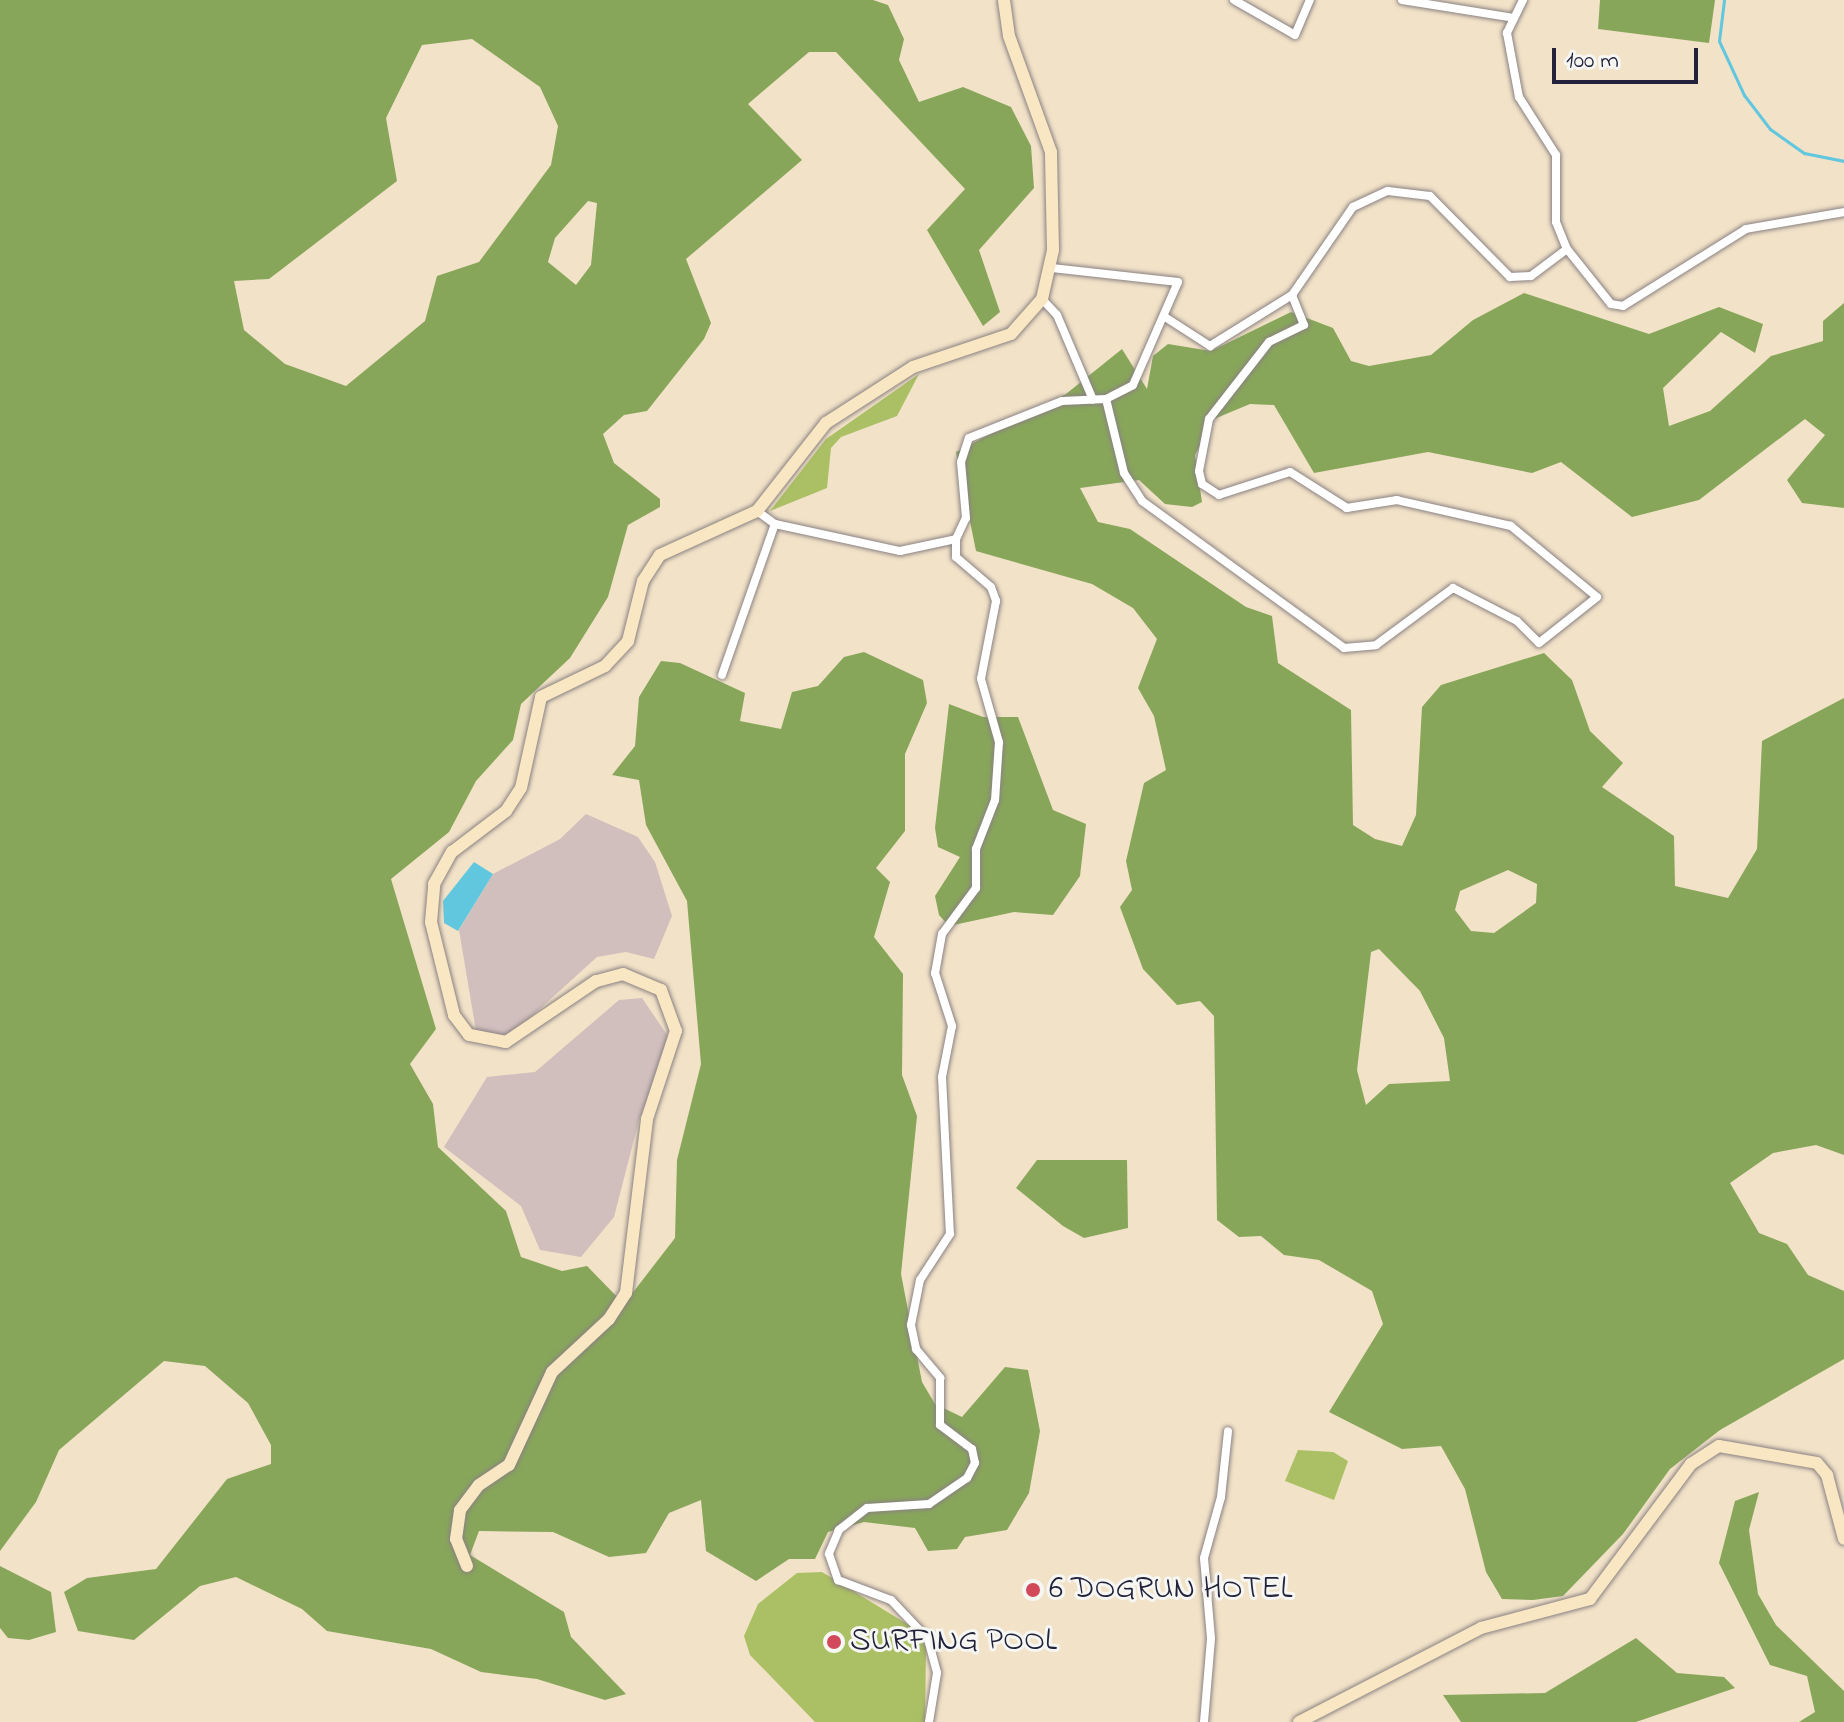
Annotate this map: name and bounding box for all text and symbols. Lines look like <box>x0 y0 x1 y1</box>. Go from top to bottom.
scale bar <box>1556 32 1702 82</box>
text: 100 m <box>1566 44 1619 79</box>
place label: 6 DOGRUN HOTEL <box>1049 1571 1292 1609</box>
marker: 6 DOGRUN HOTEL <box>1024 1581 1042 1599</box>
place label: SURFING POOL <box>850 1623 1057 1661</box>
marker: SURFING POOL <box>825 1633 843 1651</box>

